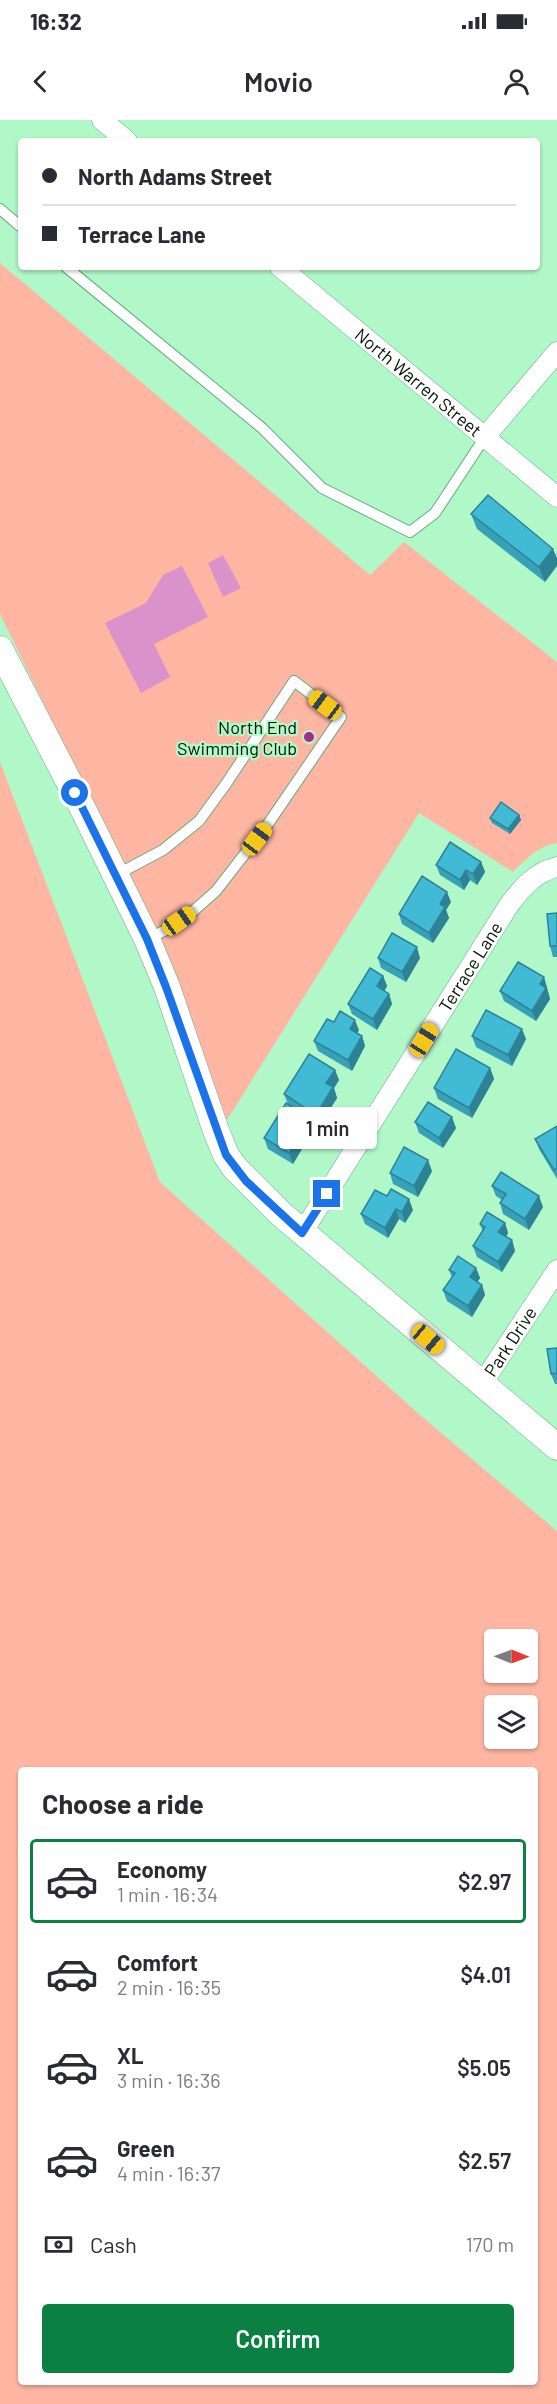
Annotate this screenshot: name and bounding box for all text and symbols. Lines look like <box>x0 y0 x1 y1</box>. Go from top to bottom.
text: 16:32 <box>30 8 82 34</box>
icon: back <box>24 65 57 98</box>
text: Movio <box>244 65 313 97</box>
icon: person <box>500 65 533 98</box>
text: North Adams Street <box>78 163 272 189</box>
text: Terrace Lane <box>78 221 206 247</box>
street label: North Warren Street <box>351 323 486 441</box>
car <box>305 687 345 723</box>
place label: North End Swimming Club <box>177 716 297 759</box>
marker: North End Swimming Club <box>302 730 316 744</box>
route start <box>61 779 88 806</box>
car <box>239 819 275 859</box>
car <box>159 903 199 939</box>
street label: Terrace Lane <box>434 918 507 1016</box>
car <box>407 1020 441 1060</box>
callout: 1 min <box>278 1107 376 1149</box>
text: 1 min <box>306 1116 349 1140</box>
route end <box>313 1180 340 1207</box>
street label: Park Drive <box>479 1302 541 1381</box>
car <box>408 1321 448 1357</box>
north arrow <box>484 1629 538 1683</box>
map controls <box>484 1629 538 1749</box>
button: layers <box>484 1695 538 1749</box>
text: Choose a ride <box>42 1787 204 1819</box>
icon: car <box>45 1854 99 1908</box>
text: Economy <box>117 1856 207 1882</box>
text: $2.97 <box>458 1868 511 1894</box>
text: 1 min · 16:34 <box>117 1882 218 1906</box>
icon: car <box>45 1947 99 2001</box>
text: Comfort <box>117 1949 198 1975</box>
text: $4.01 <box>460 1961 511 1987</box>
text: 2 min · 16:35 <box>117 1975 221 1999</box>
icon: car <box>45 2040 99 2094</box>
text: XL <box>117 2042 143 2068</box>
text: $5.05 <box>457 2054 511 2080</box>
text: 3 min · 16:36 <box>117 2068 221 2092</box>
icon: car <box>45 2133 99 2187</box>
text: Green <box>117 2135 175 2161</box>
text: $2.57 <box>458 2147 511 2173</box>
text: 4 min · 16:37 <box>117 2161 220 2185</box>
icon: cash <box>42 2228 75 2261</box>
text: Cash <box>90 2231 137 2257</box>
text: 170 m <box>466 2232 514 2256</box>
button: Confirm <box>42 2304 514 2373</box>

